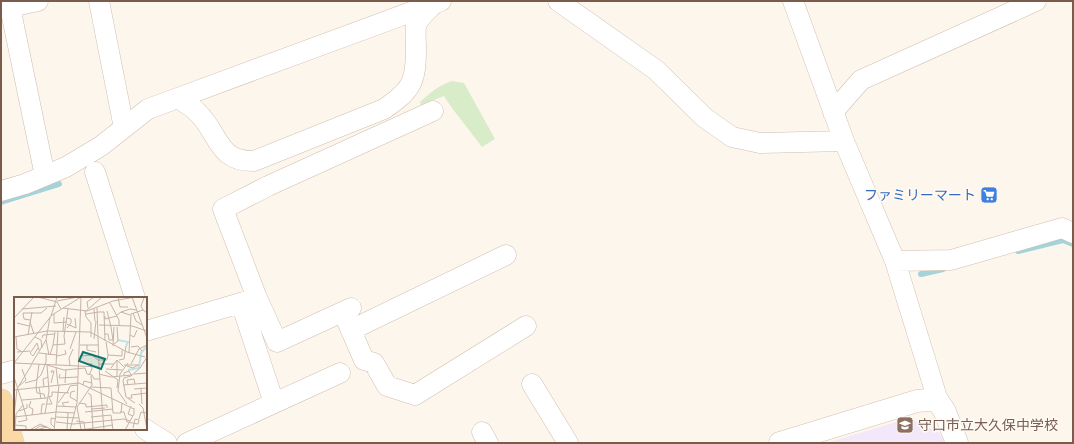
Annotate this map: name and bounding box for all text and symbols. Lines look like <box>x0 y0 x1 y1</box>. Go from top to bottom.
place label: ファミリーマート <box>864 185 976 204</box>
supermarket icon: ファミリーマート <box>979 185 999 205</box>
inset map <box>14 297 147 430</box>
school or university icon: 守口市立大久保中学校 <box>895 415 915 435</box>
place label: 守口市立大久保中学校 <box>918 415 1058 434</box>

